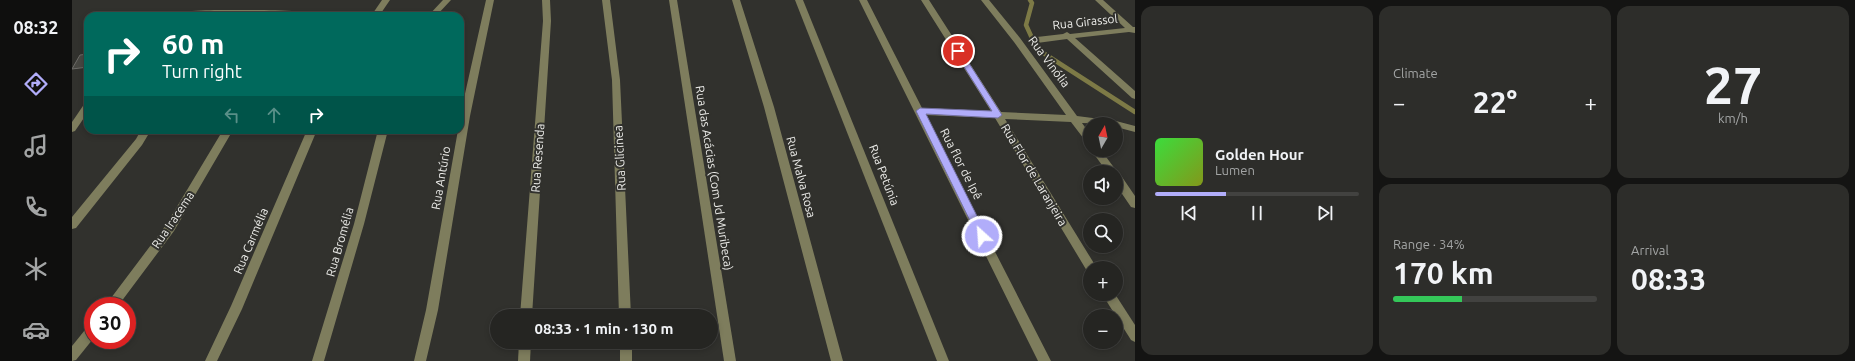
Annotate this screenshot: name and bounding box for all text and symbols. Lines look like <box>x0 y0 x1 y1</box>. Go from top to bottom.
street label: Rua Girassol <box>1052 12 1118 31</box>
text: 08:32 <box>13 17 59 37</box>
icon: right <box>96 28 148 80</box>
text: 60 m <box>162 28 224 59</box>
pin <box>941 34 975 68</box>
street label: Rua Vinólia <box>1026 34 1073 90</box>
icon: arrive <box>947 40 969 62</box>
text: 27 <box>1704 56 1762 114</box>
text: Turn right <box>162 61 242 81</box>
text: Climate <box>1393 66 1438 80</box>
icon: directions <box>22 70 50 98</box>
street label: Rua das Acácias (Com Jd Muribeca) <box>692 85 736 271</box>
text: 22° <box>1473 85 1517 119</box>
text: − <box>1393 90 1405 115</box>
text: + <box>1585 90 1597 115</box>
icon: left <box>221 104 243 126</box>
icon: ahead <box>263 104 285 126</box>
icon: right <box>305 104 327 126</box>
text: km/h <box>1718 111 1748 125</box>
north arrow <box>1083 117 1123 157</box>
map controls <box>1083 117 1123 349</box>
street label: Rua Flor de Laranjeira <box>999 121 1070 228</box>
street label: Rua Resenda <box>529 123 546 193</box>
street label: Rua Glicinea <box>611 125 628 191</box>
street label: Rua flor de Ipê <box>938 126 985 202</box>
icon: music <box>22 132 50 160</box>
street label: Rua Malva Rosa <box>784 135 819 219</box>
street label: Rua Petúnia <box>867 142 902 207</box>
street label: Rua Antúrio <box>429 145 452 211</box>
text: Golden Hour <box>1215 146 1304 163</box>
text: Lumen <box>1215 163 1255 177</box>
button: sound <box>1083 165 1123 205</box>
street label: Rua Iracema <box>149 189 196 251</box>
icon: phone <box>22 193 50 221</box>
icon: previous <box>1178 202 1200 224</box>
icon: pause <box>1246 202 1268 224</box>
icon: next <box>1314 202 1336 224</box>
street label: Rua Carmélia <box>231 206 270 276</box>
street label: Rua Bromélia <box>323 206 356 278</box>
button: search <box>1083 213 1123 253</box>
position arrow <box>961 215 1003 257</box>
text: Range · 34% <box>1393 237 1465 251</box>
text: Arrival <box>1631 243 1669 257</box>
icon: climate <box>22 255 50 283</box>
text: 170 km <box>1393 256 1494 290</box>
button: + <box>1083 261 1123 301</box>
text: 08:33 <box>1631 262 1706 296</box>
speed limit sign: 30 <box>84 297 136 349</box>
button: − <box>1083 309 1123 349</box>
icon: car <box>22 316 50 344</box>
text: 08:33 · 1 min · 130 m <box>535 320 673 337</box>

